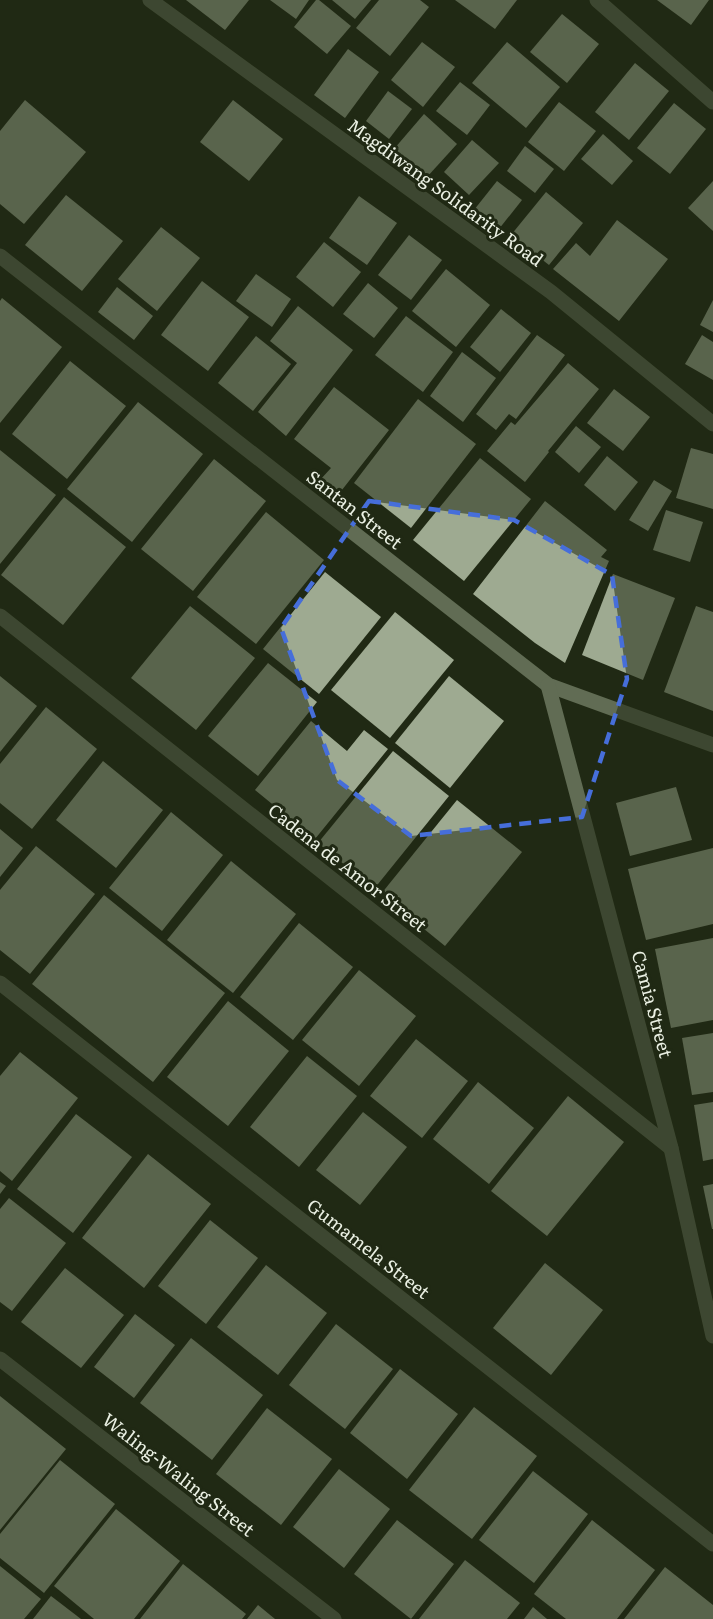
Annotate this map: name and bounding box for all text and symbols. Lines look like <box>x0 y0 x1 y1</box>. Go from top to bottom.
street label: Magdiwang Solidarity Road <box>342 112 550 272</box>
street label: Santan Street <box>301 463 409 556</box>
street label: Cadena de Amor Street <box>263 796 434 938</box>
street label: Camia Street <box>626 947 680 1061</box>
street label: Gumamela Street <box>302 1191 437 1305</box>
street label: Waling-Waling Street <box>97 1406 262 1543</box>

